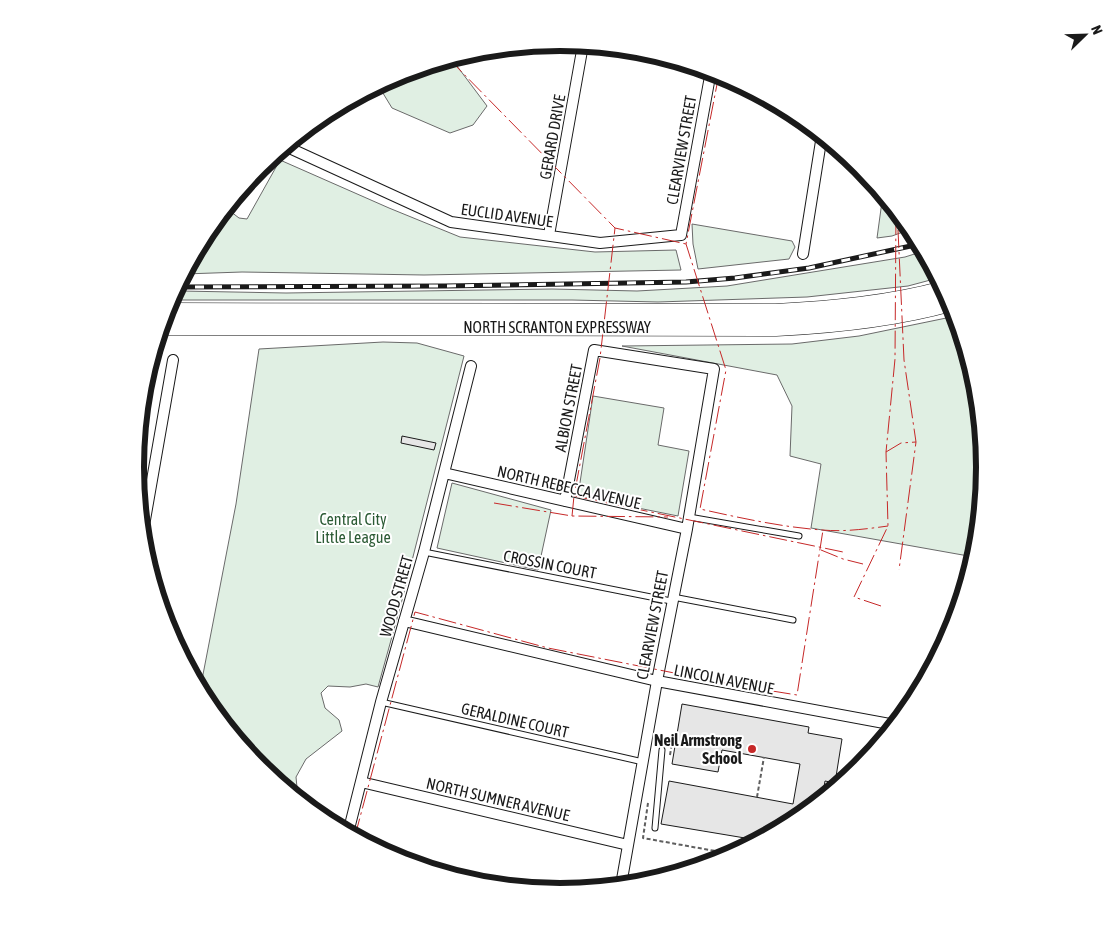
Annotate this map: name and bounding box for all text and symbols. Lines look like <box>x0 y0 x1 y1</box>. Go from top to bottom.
north arrow <box>1060 10 1110 60</box>
text: N <box>1088 23 1106 37</box>
street label: GERARD DRIVE <box>536 93 568 181</box>
street label: CLEARVIEW STREET <box>663 94 699 206</box>
street label: EUCLID AVENUE <box>460 200 554 230</box>
street label: NORTH SCRANTON EXPRESSWAY <box>463 318 652 336</box>
street label: ALBION STREET <box>551 363 585 453</box>
street label: NORTH REBECCA AVENUE <box>496 462 643 512</box>
park label: Central City Little League <box>315 510 391 547</box>
street label: CROSSIN COURT <box>502 546 598 582</box>
street label: WOOD STREET <box>376 553 416 639</box>
street label: CLEARVIEW STREET <box>633 569 671 681</box>
street label: LINCOLN AVENUE <box>672 660 776 698</box>
street label: GERALDINE COURT <box>460 699 570 741</box>
place label: Neil Armstrong School <box>654 731 743 767</box>
marker: Neil Armstrong School <box>746 743 758 755</box>
street label: NORTH SUMNER AVENUE <box>425 774 572 824</box>

